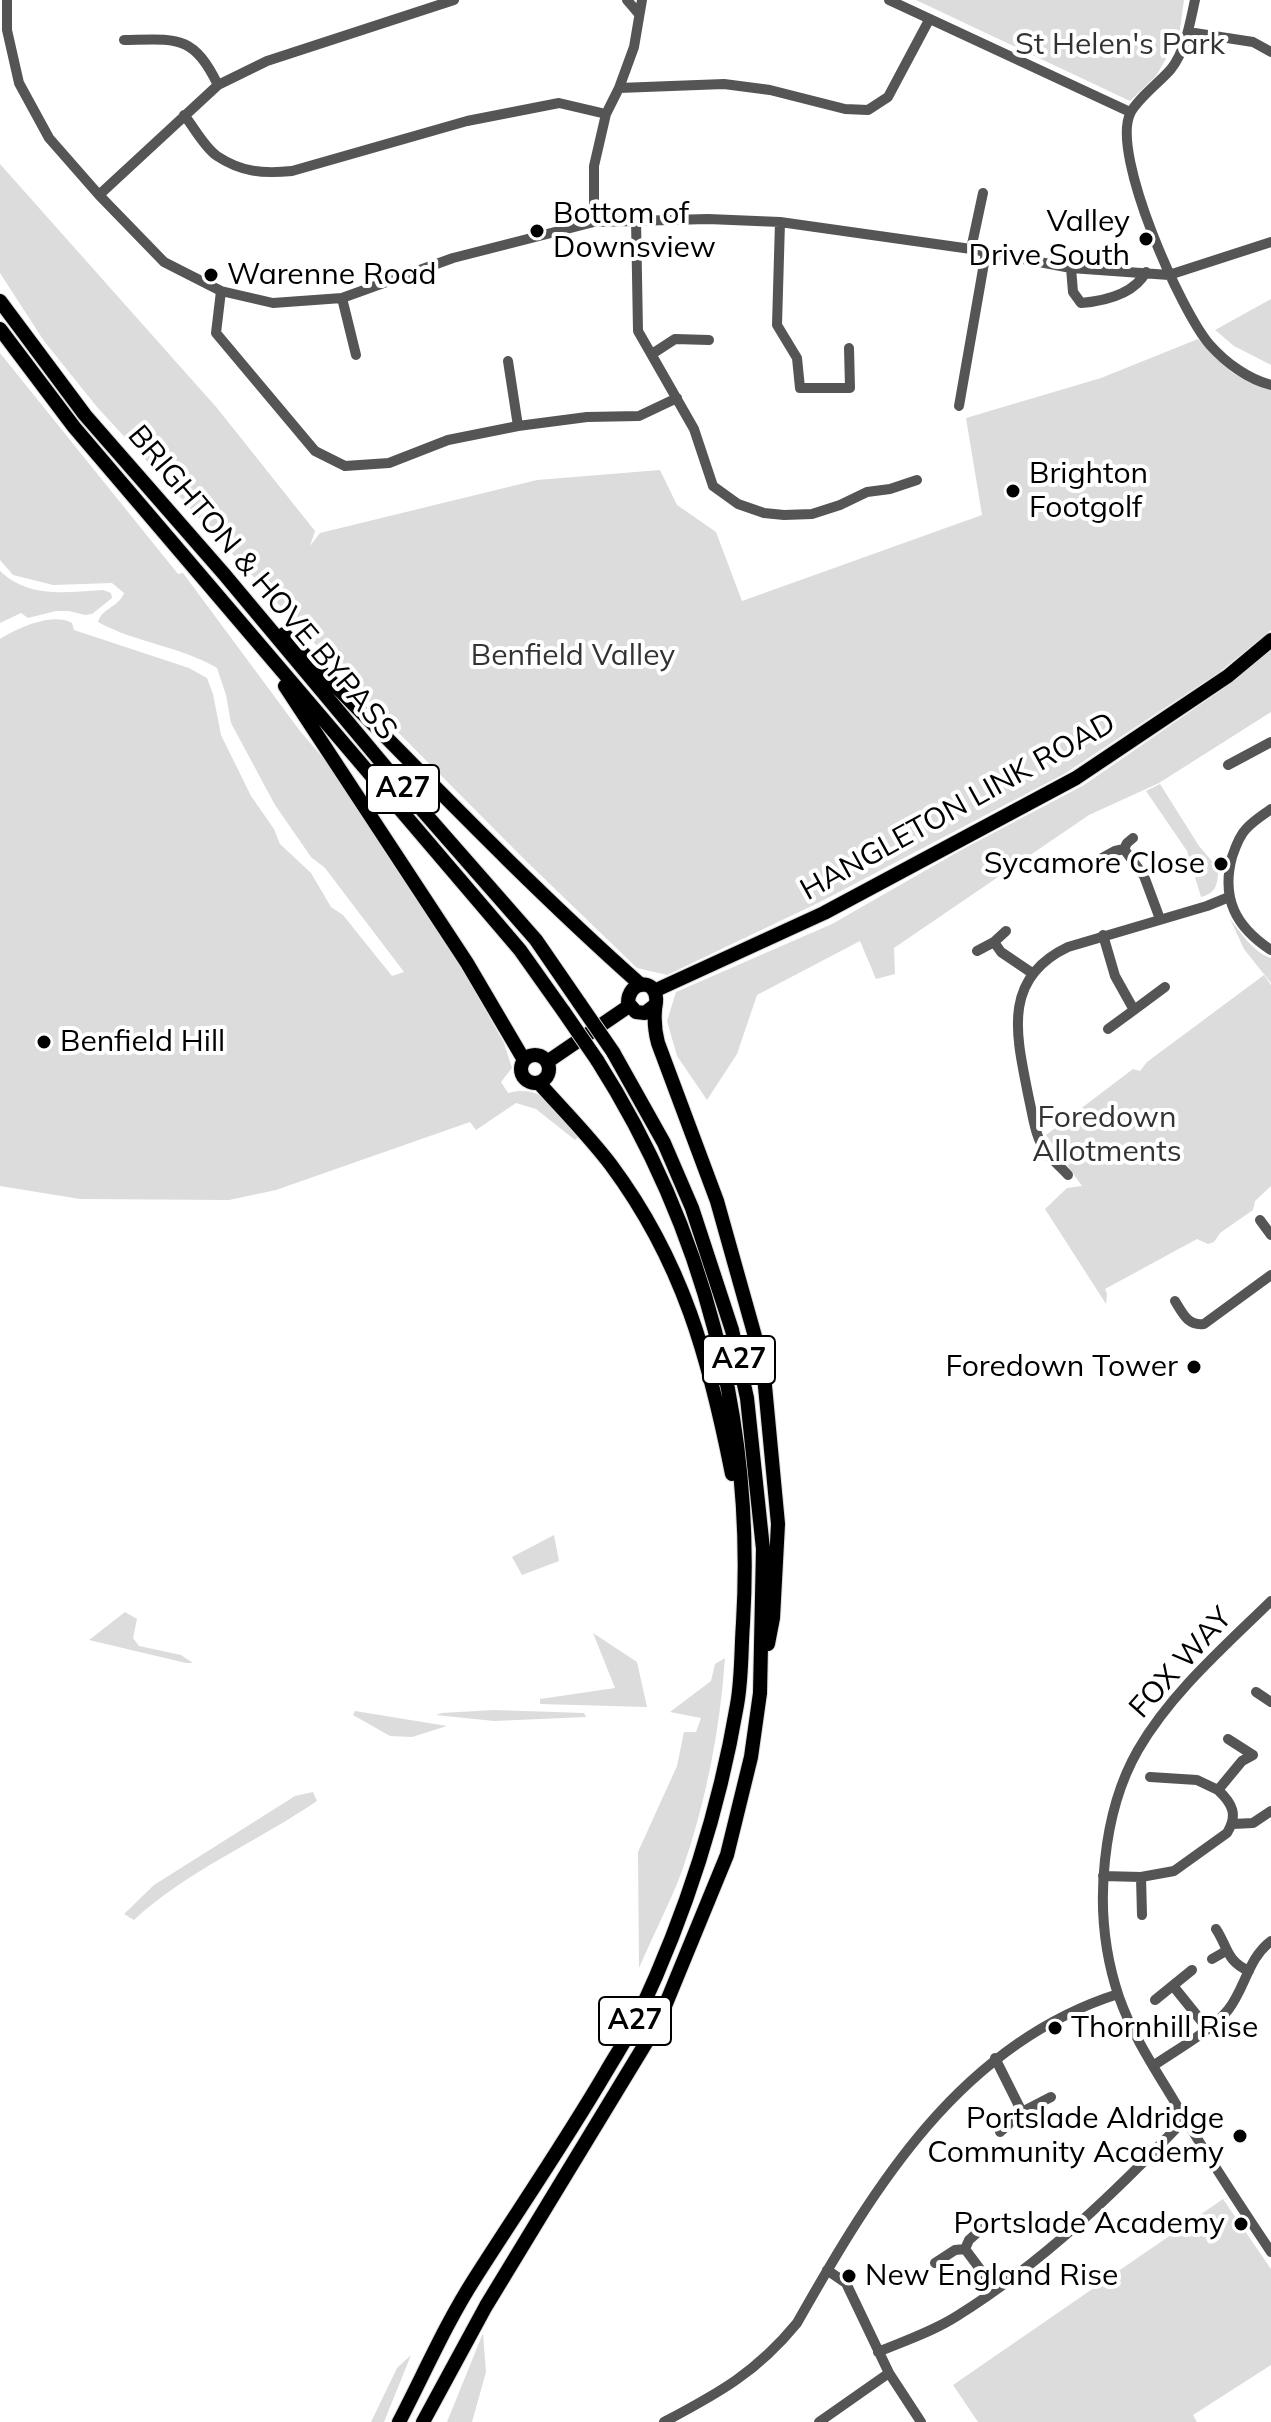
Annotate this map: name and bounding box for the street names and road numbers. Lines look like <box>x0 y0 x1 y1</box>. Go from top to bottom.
street label: BRIGHTON & HOVE BYPASS <box>120 418 404 748</box>
street label: HANGLETON LINK ROAD <box>794 705 1122 909</box>
road number: A27 <box>367 765 439 813</box>
road number: A27 <box>703 1336 775 1384</box>
street label: FOX WAY <box>1122 1600 1240 1726</box>
road number: A27 <box>599 1997 671 2045</box>

